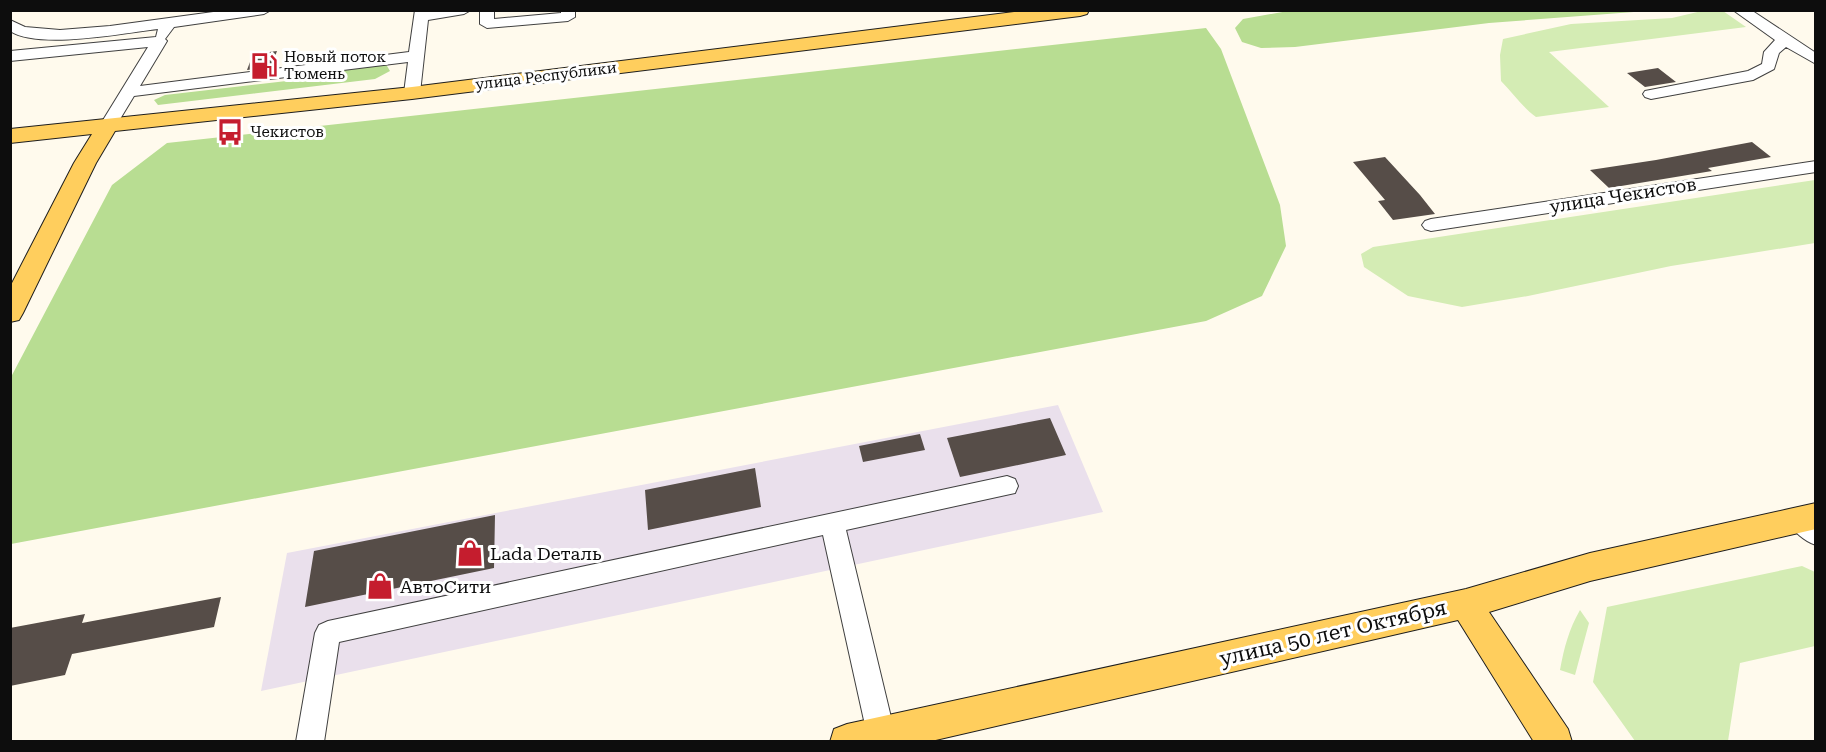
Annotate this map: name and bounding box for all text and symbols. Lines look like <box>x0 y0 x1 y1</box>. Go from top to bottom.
place label: Новый поток Тюмень <box>284 48 387 83</box>
fuel station icon: Новый поток Тюмень <box>249 51 279 81</box>
street label: улица Республики <box>474 58 618 94</box>
bus stop icon: Чекистов <box>215 117 245 147</box>
place label: Чекистов <box>250 123 324 141</box>
street label: улица Чекистов <box>1548 173 1698 217</box>
shop icon: Lada Dеталь <box>455 538 485 568</box>
place label: Lada Dеталь <box>490 543 602 564</box>
shop icon: АвтоСити <box>365 571 395 601</box>
place label: АвтоСити <box>400 576 491 597</box>
street label: улица 50 лет Октября <box>1217 595 1449 671</box>

